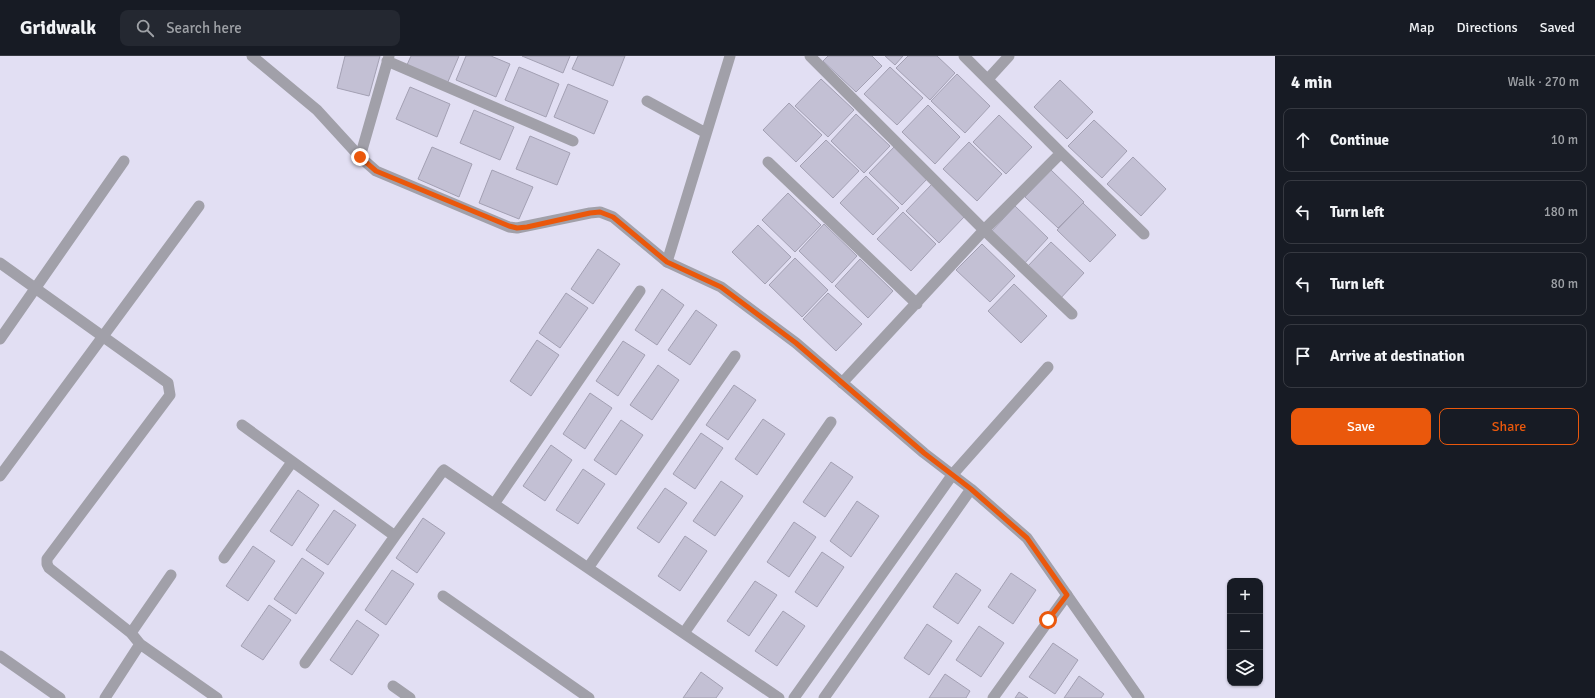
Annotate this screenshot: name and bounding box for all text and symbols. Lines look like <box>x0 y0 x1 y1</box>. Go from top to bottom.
search box <box>120 10 400 46</box>
text: Gridwalk <box>20 16 96 40</box>
icon: search <box>134 17 156 39</box>
text: Search here <box>166 19 242 37</box>
text: Map <box>1409 19 1435 36</box>
text: Directions <box>1457 19 1518 36</box>
text: Saved <box>1540 19 1575 36</box>
text: 4 min <box>1291 72 1332 93</box>
text: Walk · 270 m <box>1508 74 1579 90</box>
icon: ahead <box>1292 129 1314 151</box>
text: Continue <box>1330 131 1389 149</box>
text: 10 m <box>1551 132 1578 148</box>
route end <box>351 148 369 166</box>
icon: left <box>1292 201 1314 223</box>
text: Turn left <box>1330 203 1384 221</box>
text: 180 m <box>1544 204 1578 220</box>
icon: left <box>1292 273 1314 295</box>
text: Turn left <box>1330 275 1384 293</box>
text: 80 m <box>1551 276 1578 292</box>
icon: arrive <box>1292 345 1314 367</box>
text: Arrive at destination <box>1330 347 1465 365</box>
button: Save <box>1291 408 1431 445</box>
button: Share <box>1439 408 1579 445</box>
map controls <box>1227 578 1263 686</box>
button: + <box>1227 578 1263 614</box>
route start <box>1039 611 1057 629</box>
button: − <box>1227 614 1263 650</box>
button: layers <box>1227 650 1263 686</box>

